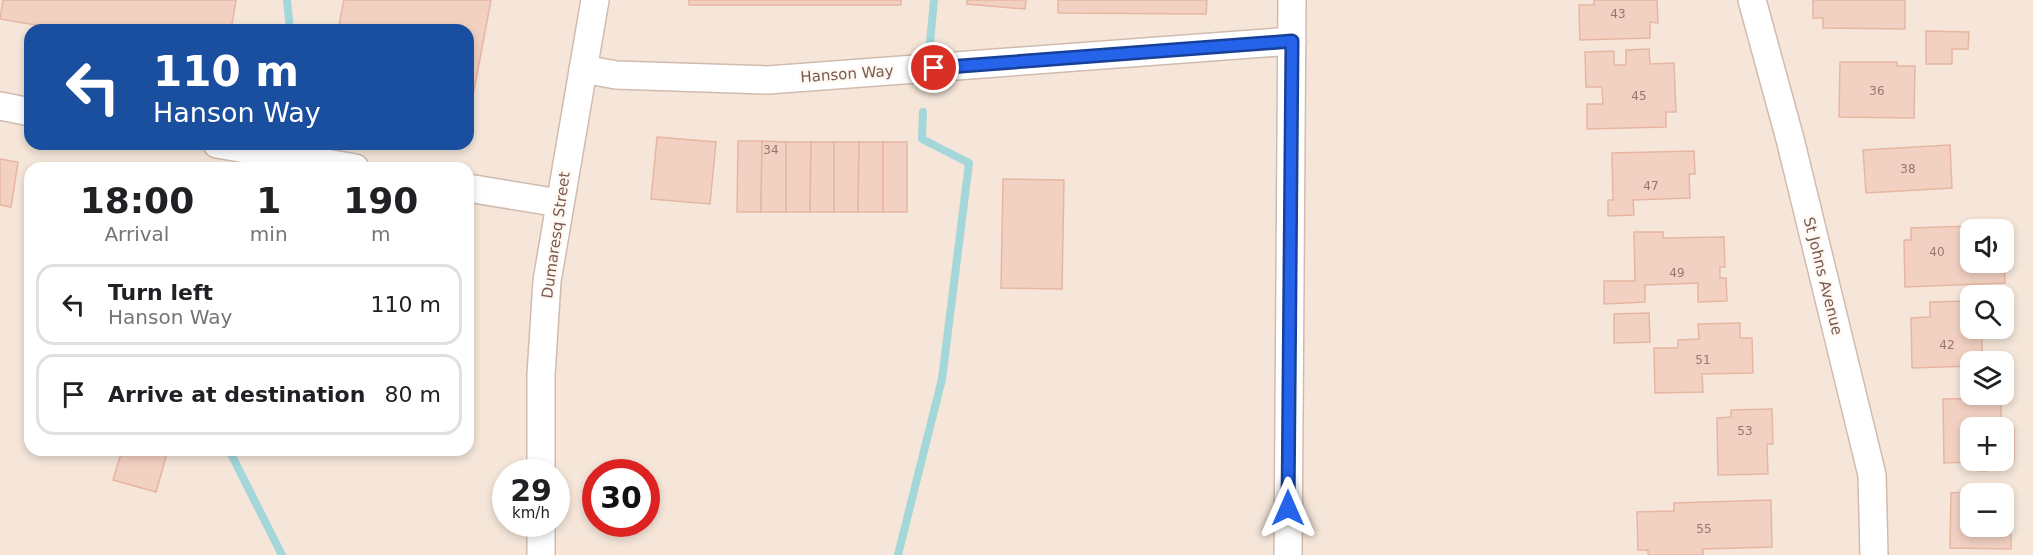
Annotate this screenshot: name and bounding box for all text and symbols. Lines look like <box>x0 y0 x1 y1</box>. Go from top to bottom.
house number: 43 <box>1610 7 1626 21</box>
pin <box>908 42 959 93</box>
text: 110 m <box>153 47 299 96</box>
icon: left <box>54 48 132 126</box>
icon: arrive <box>917 51 950 84</box>
street label: Hanson Way <box>800 62 894 86</box>
house number: 36 <box>1869 84 1885 98</box>
house number: 45 <box>1631 89 1647 103</box>
text: Hanson Way <box>153 97 321 128</box>
house number: 34 <box>763 143 779 157</box>
house number: 38 <box>1900 162 1916 176</box>
street label: Dumaresq Street <box>538 170 574 299</box>
house number: 47 <box>1643 179 1659 193</box>
text: 18:00 <box>80 180 194 221</box>
text: 1 <box>256 180 281 221</box>
text: 190 <box>343 180 418 221</box>
street label: St Johns Avenue <box>1800 215 1846 337</box>
map controls <box>1960 219 2014 537</box>
button: sound <box>1960 219 2014 273</box>
text: Arrival <box>104 222 169 246</box>
text: min <box>250 222 288 246</box>
text: m <box>371 222 391 246</box>
house number: 40 <box>1929 245 1945 259</box>
house number: 49 <box>1669 266 1685 280</box>
text: Turn left <box>108 280 213 305</box>
button: search <box>1960 285 2014 339</box>
icon: left <box>57 288 90 321</box>
text: 110 m <box>371 292 441 317</box>
text: Hanson Way <box>108 305 232 329</box>
house number: 42 <box>1939 338 1955 352</box>
button: layers <box>1960 351 2014 405</box>
house number: 51 <box>1695 353 1711 367</box>
icon: arrive <box>57 378 90 411</box>
text: Arrive at destination <box>108 382 365 407</box>
text: 80 m <box>385 382 441 407</box>
button: + <box>1960 417 2014 471</box>
house number: 53 <box>1737 424 1753 438</box>
speed limit sign: 30 <box>582 459 660 537</box>
text: 29 <box>510 473 552 508</box>
position arrow <box>1256 476 1320 540</box>
button: − <box>1960 483 2014 537</box>
text: km/h <box>512 504 550 522</box>
house number: 55 <box>1696 522 1712 536</box>

